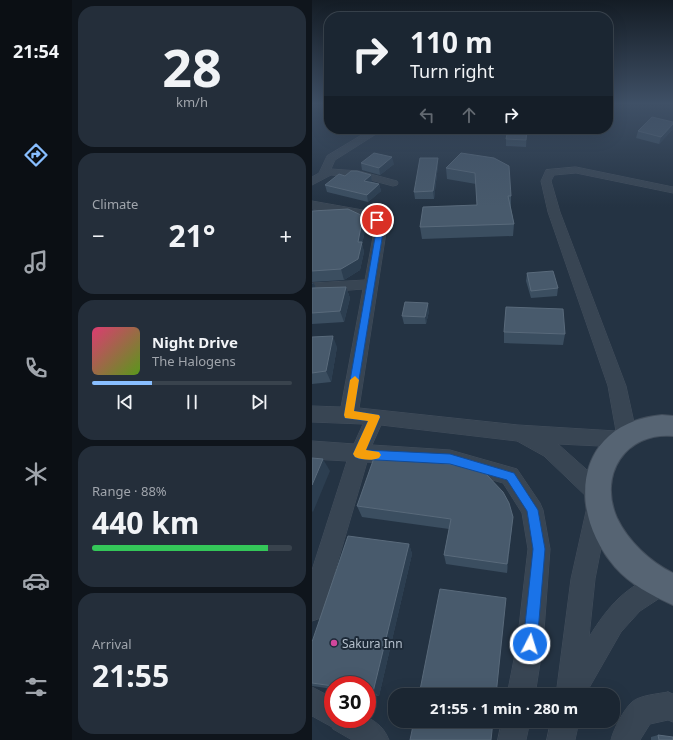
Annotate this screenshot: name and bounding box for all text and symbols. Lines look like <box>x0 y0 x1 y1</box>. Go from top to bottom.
text: 110 m <box>410 23 493 61</box>
icon: right <box>344 28 396 80</box>
text: 28 <box>162 31 222 102</box>
text: 21:54 <box>13 39 59 63</box>
text: Turn right <box>410 59 494 83</box>
text: km/h <box>176 93 208 111</box>
icon: left <box>416 104 438 126</box>
icon: ahead <box>458 104 480 126</box>
icon: right <box>500 104 522 126</box>
icon: directions <box>22 141 50 169</box>
text: Climate <box>92 195 138 213</box>
pin <box>360 203 394 237</box>
icon: arrive <box>366 209 388 231</box>
text: 21° <box>168 215 216 256</box>
text: − <box>92 220 105 250</box>
text: + <box>279 220 292 250</box>
icon: music <box>22 248 50 276</box>
text: Night Drive <box>152 332 238 352</box>
text: The Halogens <box>152 352 236 370</box>
icon: phone <box>22 354 50 382</box>
icon: previous <box>114 391 136 413</box>
icon: pause <box>181 391 203 413</box>
icon: next <box>248 391 270 413</box>
icon: climate <box>22 460 50 488</box>
text: Range · 88% <box>92 482 167 500</box>
text: 440 km <box>92 502 199 543</box>
icon: car <box>22 567 50 595</box>
position arrow <box>509 623 551 665</box>
text: Arrival <box>92 635 132 653</box>
place label: Sakura Inn <box>342 635 403 652</box>
marker: Sakura Inn <box>329 638 339 648</box>
text: 21:55 <box>92 655 169 696</box>
icon: filters <box>22 673 50 701</box>
speed limit sign: 30 <box>324 676 376 728</box>
text: 21:55 · 1 min · 280 m <box>430 698 578 718</box>

